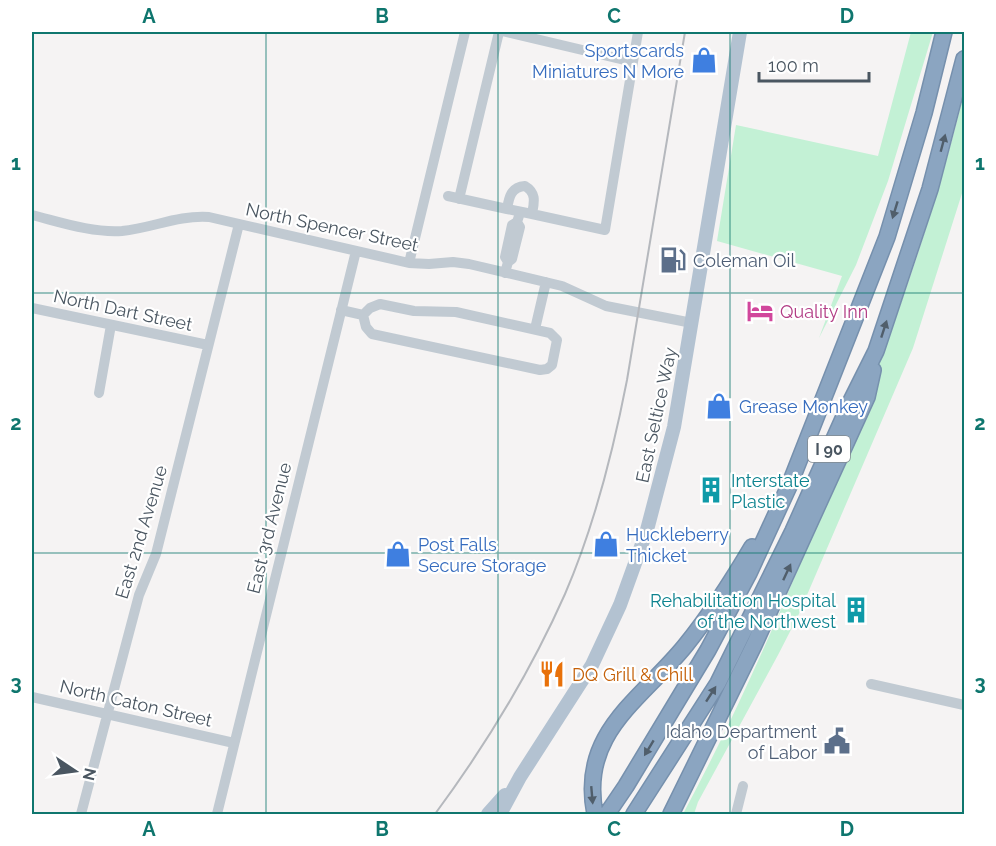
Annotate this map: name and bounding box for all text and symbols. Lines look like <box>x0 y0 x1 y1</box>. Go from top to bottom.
text: A <box>142 4 156 28</box>
text: B <box>375 4 389 28</box>
text: C <box>607 4 621 28</box>
text: D <box>840 4 854 28</box>
place label: Sportscards Miniatures N More <box>532 40 684 82</box>
shop icon: Sportscards Miniatures N More <box>689 45 719 75</box>
scale bar <box>759 45 868 83</box>
text: 100 m <box>768 55 819 76</box>
one-way arrow <box>938 134 948 152</box>
text: 1 <box>11 151 21 175</box>
text: 1 <box>975 151 985 175</box>
street label: North Spencer Street <box>244 198 420 256</box>
one-way arrow <box>890 201 899 219</box>
fuel station icon: Coleman Oil <box>658 245 688 275</box>
place label: Coleman Oil <box>693 250 795 271</box>
street label: North Dart Street <box>52 285 194 335</box>
hotel icon: Quality Inn <box>745 296 775 326</box>
place label: Quality Inn <box>780 301 868 322</box>
one-way arrow <box>879 320 889 338</box>
street label: East Seltice Way <box>631 345 681 485</box>
shop icon: Grease Monkey <box>704 391 734 421</box>
place label: Grease Monkey <box>739 396 868 417</box>
text: 2 <box>10 411 22 435</box>
text: 2 <box>974 411 986 435</box>
road number: I 90 <box>808 436 850 462</box>
street label: East 3rd Avenue <box>243 460 296 596</box>
street label: East 2nd Avenue <box>111 462 171 601</box>
place label: Interstate Plastic <box>731 470 810 512</box>
building icon: Interstate Plastic <box>696 475 726 505</box>
place label: Huckleberry Thicket <box>626 524 729 566</box>
shop icon: Huckleberry Thicket <box>591 529 621 559</box>
place label: Post Falls Secure Storage <box>418 534 547 576</box>
shop icon: Post Falls Secure Storage <box>383 539 413 569</box>
one-way arrow <box>782 564 791 581</box>
place label: Rehabilitation Hospital of the Northwest <box>650 590 836 632</box>
building icon: Rehabilitation Hospital of the Northwest <box>841 595 871 625</box>
restaurant icon: DQ Grill & Chill <box>537 659 567 689</box>
place label: DQ Grill & Chill <box>572 664 693 685</box>
text: 3 <box>10 671 22 695</box>
text: 3 <box>974 671 986 695</box>
street label: North Caton Street <box>58 675 214 731</box>
one-way arrow <box>705 686 716 702</box>
place label: Idaho Department of Labor <box>666 721 818 763</box>
public building icon: Idaho Department of Labor <box>822 726 852 756</box>
one-way arrow <box>644 740 655 756</box>
north arrow <box>45 741 105 801</box>
text: N <box>78 766 100 782</box>
one-way arrow <box>587 786 597 805</box>
text: A <box>142 817 156 841</box>
text: B <box>375 817 389 841</box>
text: C <box>607 817 621 841</box>
text: D <box>840 817 854 841</box>

